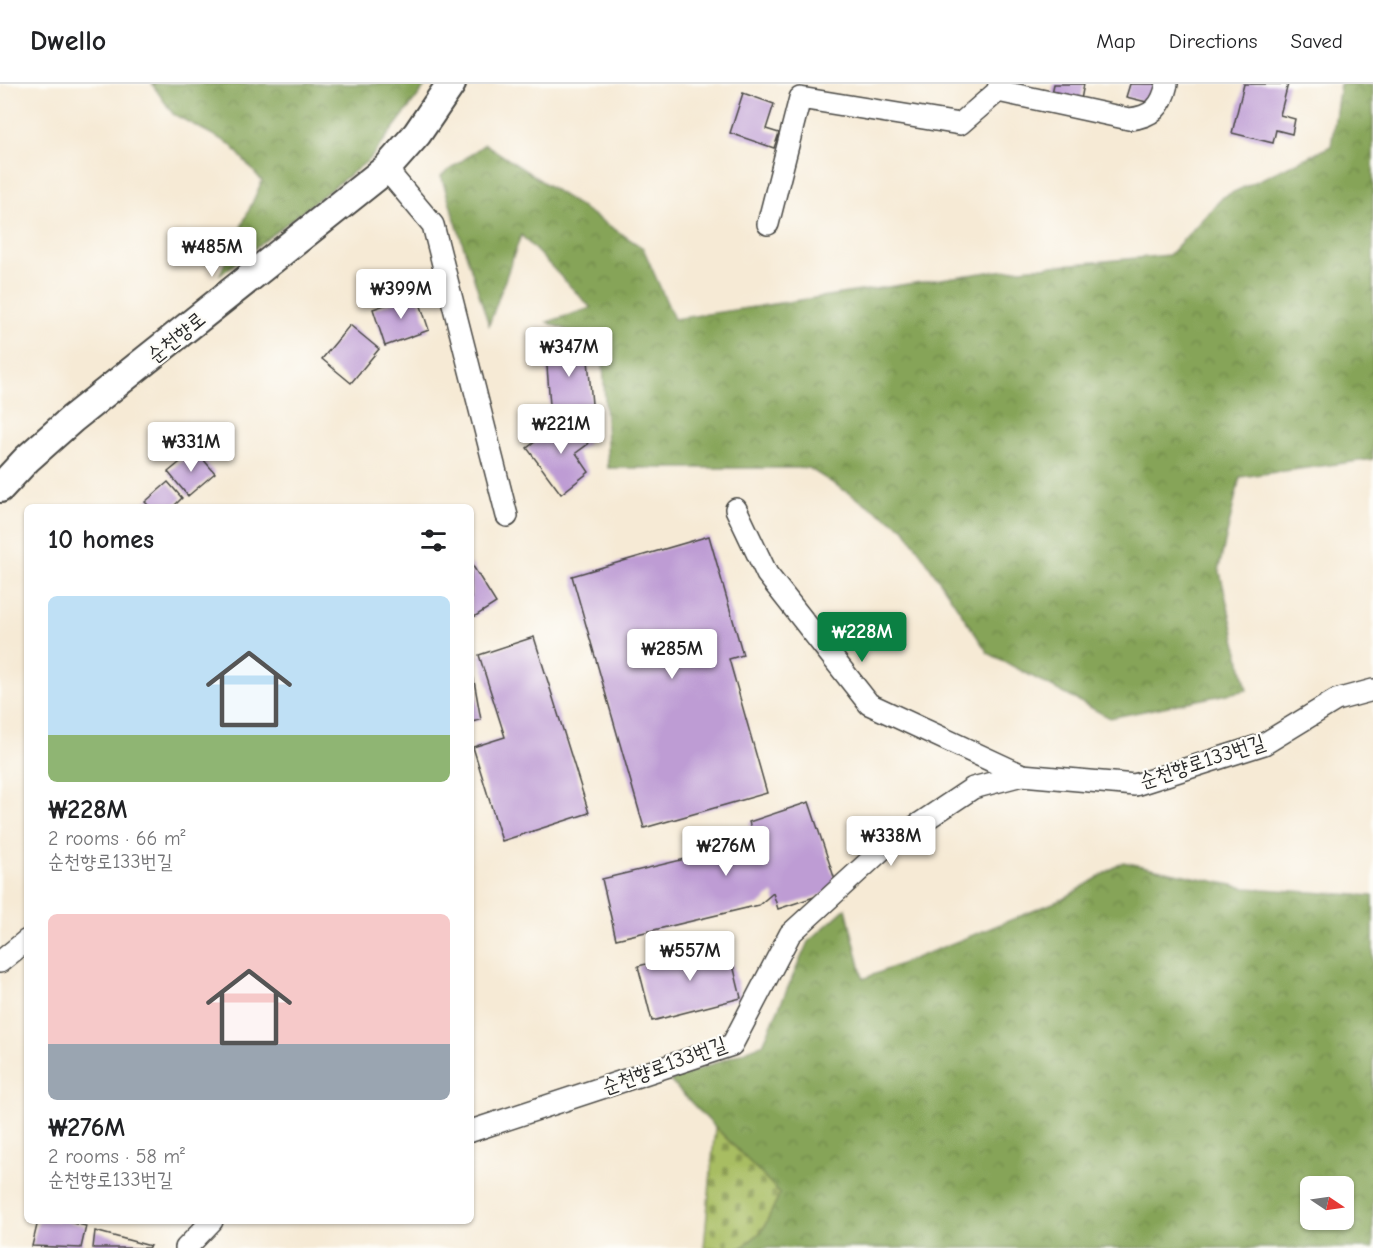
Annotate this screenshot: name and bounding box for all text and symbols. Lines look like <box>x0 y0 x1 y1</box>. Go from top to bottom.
text: Dwello <box>30 25 106 57</box>
text: Map <box>1096 29 1136 53</box>
text: Directions <box>1169 29 1258 53</box>
text: Saved <box>1291 29 1343 53</box>
pin: ₩485M <box>170 227 254 278</box>
text: ₩485M <box>181 235 243 258</box>
pin: ₩399M <box>359 269 443 320</box>
text: ₩399M <box>370 277 432 300</box>
street label: 순천향로 <box>142 306 210 368</box>
pin: ₩347M <box>527 327 611 378</box>
text: ₩347M <box>539 335 599 358</box>
pin: ₩221M <box>519 404 603 455</box>
text: ₩221M <box>532 412 590 435</box>
pin: ₩331M <box>149 422 233 473</box>
text: ₩331M <box>162 430 220 453</box>
icon: filters <box>417 524 450 557</box>
text: 10 homes <box>48 525 154 555</box>
pin: ₩228M <box>820 612 904 663</box>
text: ₩228M <box>831 620 893 643</box>
pin: ₩285M <box>630 629 714 680</box>
icon: home <box>195 635 303 743</box>
text: ₩285M <box>641 637 703 660</box>
street label: 순천향로133번길 <box>1136 729 1268 793</box>
text: ₩228M <box>48 795 128 825</box>
pin: ₩338M <box>849 816 933 867</box>
text: ₩338M <box>861 824 921 847</box>
pin: ₩276M <box>684 826 768 877</box>
text: 2 rooms · 66 m² <box>48 827 186 850</box>
text: ₩276M <box>696 834 756 857</box>
text: 순천향로133번길 <box>48 850 173 873</box>
pin: ₩557M <box>648 931 732 982</box>
text: ₩557M <box>659 939 721 962</box>
icon: home <box>195 953 303 1061</box>
street label: 순천향로133번길 <box>598 1031 730 1099</box>
text: ₩276M <box>48 1113 125 1143</box>
text: 2 rooms · 58 m² <box>48 1145 185 1168</box>
text: 순천향로133번길 <box>48 1168 173 1191</box>
north arrow <box>1300 1176 1354 1230</box>
map controls <box>1300 1176 1354 1230</box>

